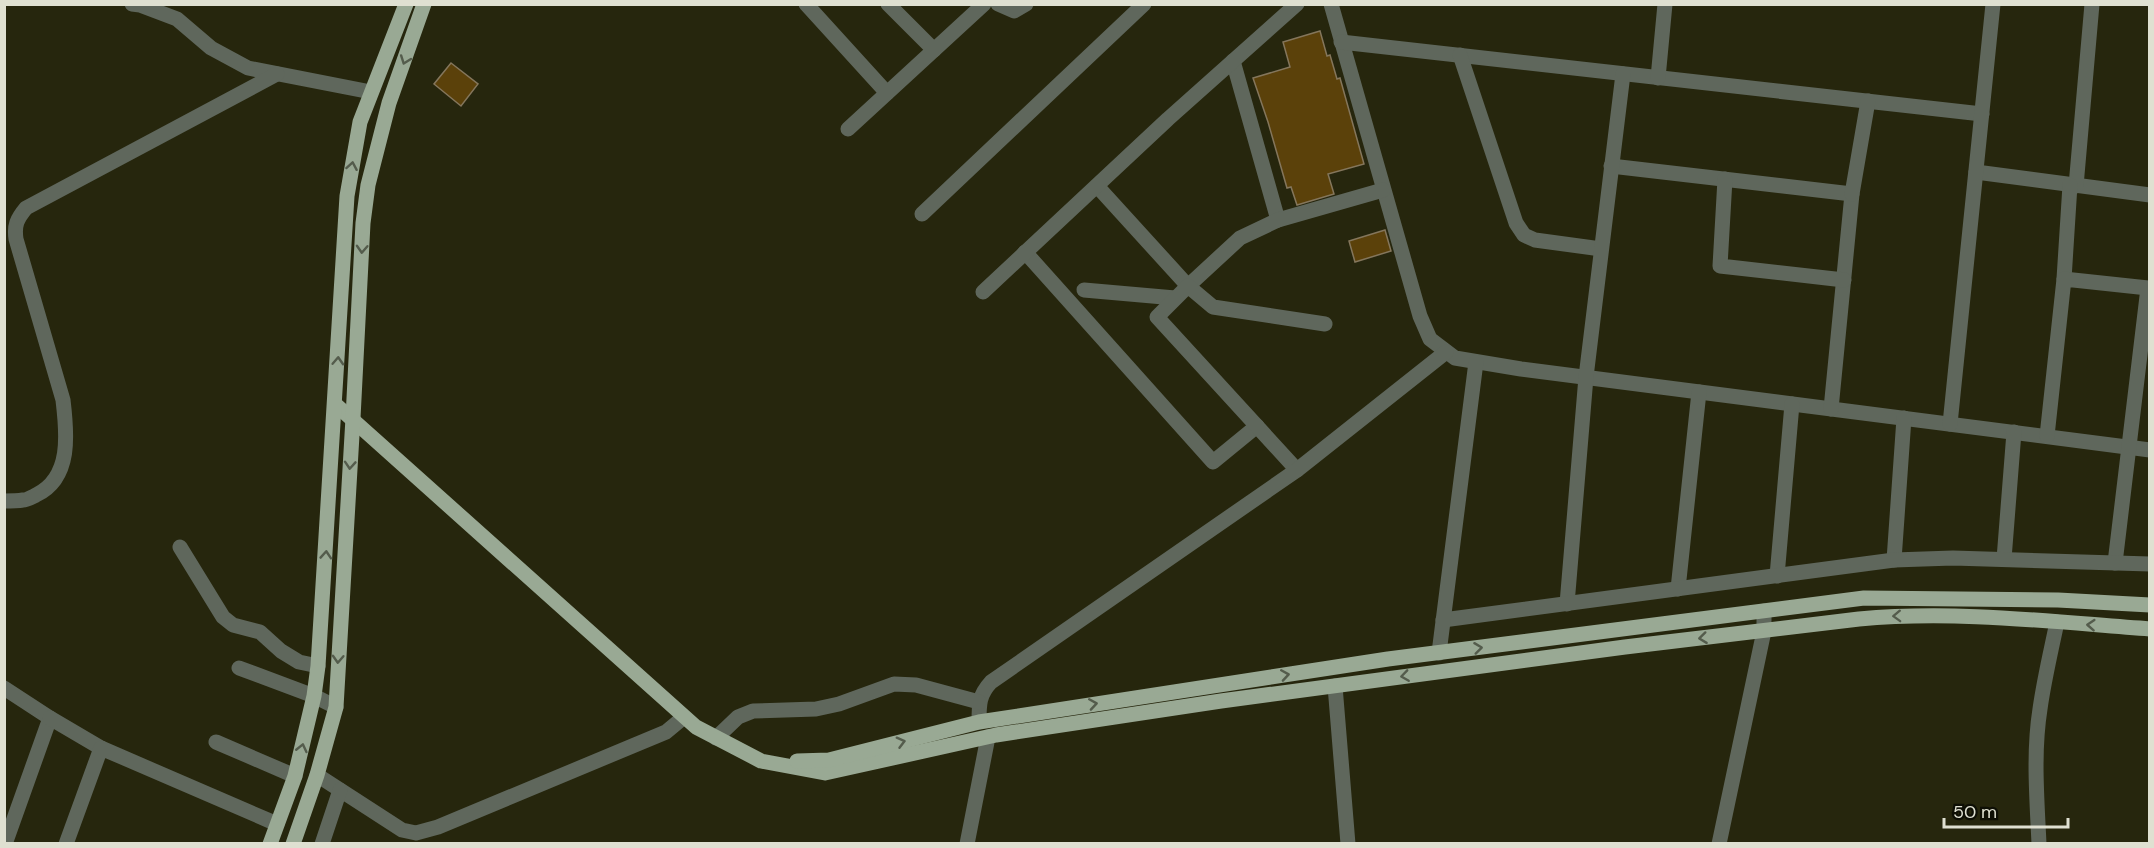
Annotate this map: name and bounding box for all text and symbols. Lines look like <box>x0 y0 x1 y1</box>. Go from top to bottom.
one-way arrow <box>399 54 412 65</box>
one-way arrow <box>346 162 358 171</box>
one-way arrow <box>355 245 368 254</box>
one-way arrow <box>331 356 344 365</box>
one-way arrow <box>343 460 356 469</box>
one-way arrow <box>319 551 332 560</box>
one-way arrow <box>1892 609 1901 622</box>
one-way arrow <box>2087 619 2096 632</box>
one-way arrow <box>1698 631 1707 644</box>
one-way arrow <box>1474 642 1483 654</box>
one-way arrow <box>332 655 345 664</box>
one-way arrow <box>1281 669 1290 681</box>
one-way arrow <box>1401 670 1410 682</box>
one-way arrow <box>1088 699 1097 711</box>
one-way arrow <box>896 736 906 749</box>
one-way arrow <box>294 744 307 754</box>
scale bar <box>1944 791 2068 829</box>
text: 50 m <box>1953 800 1997 824</box>

